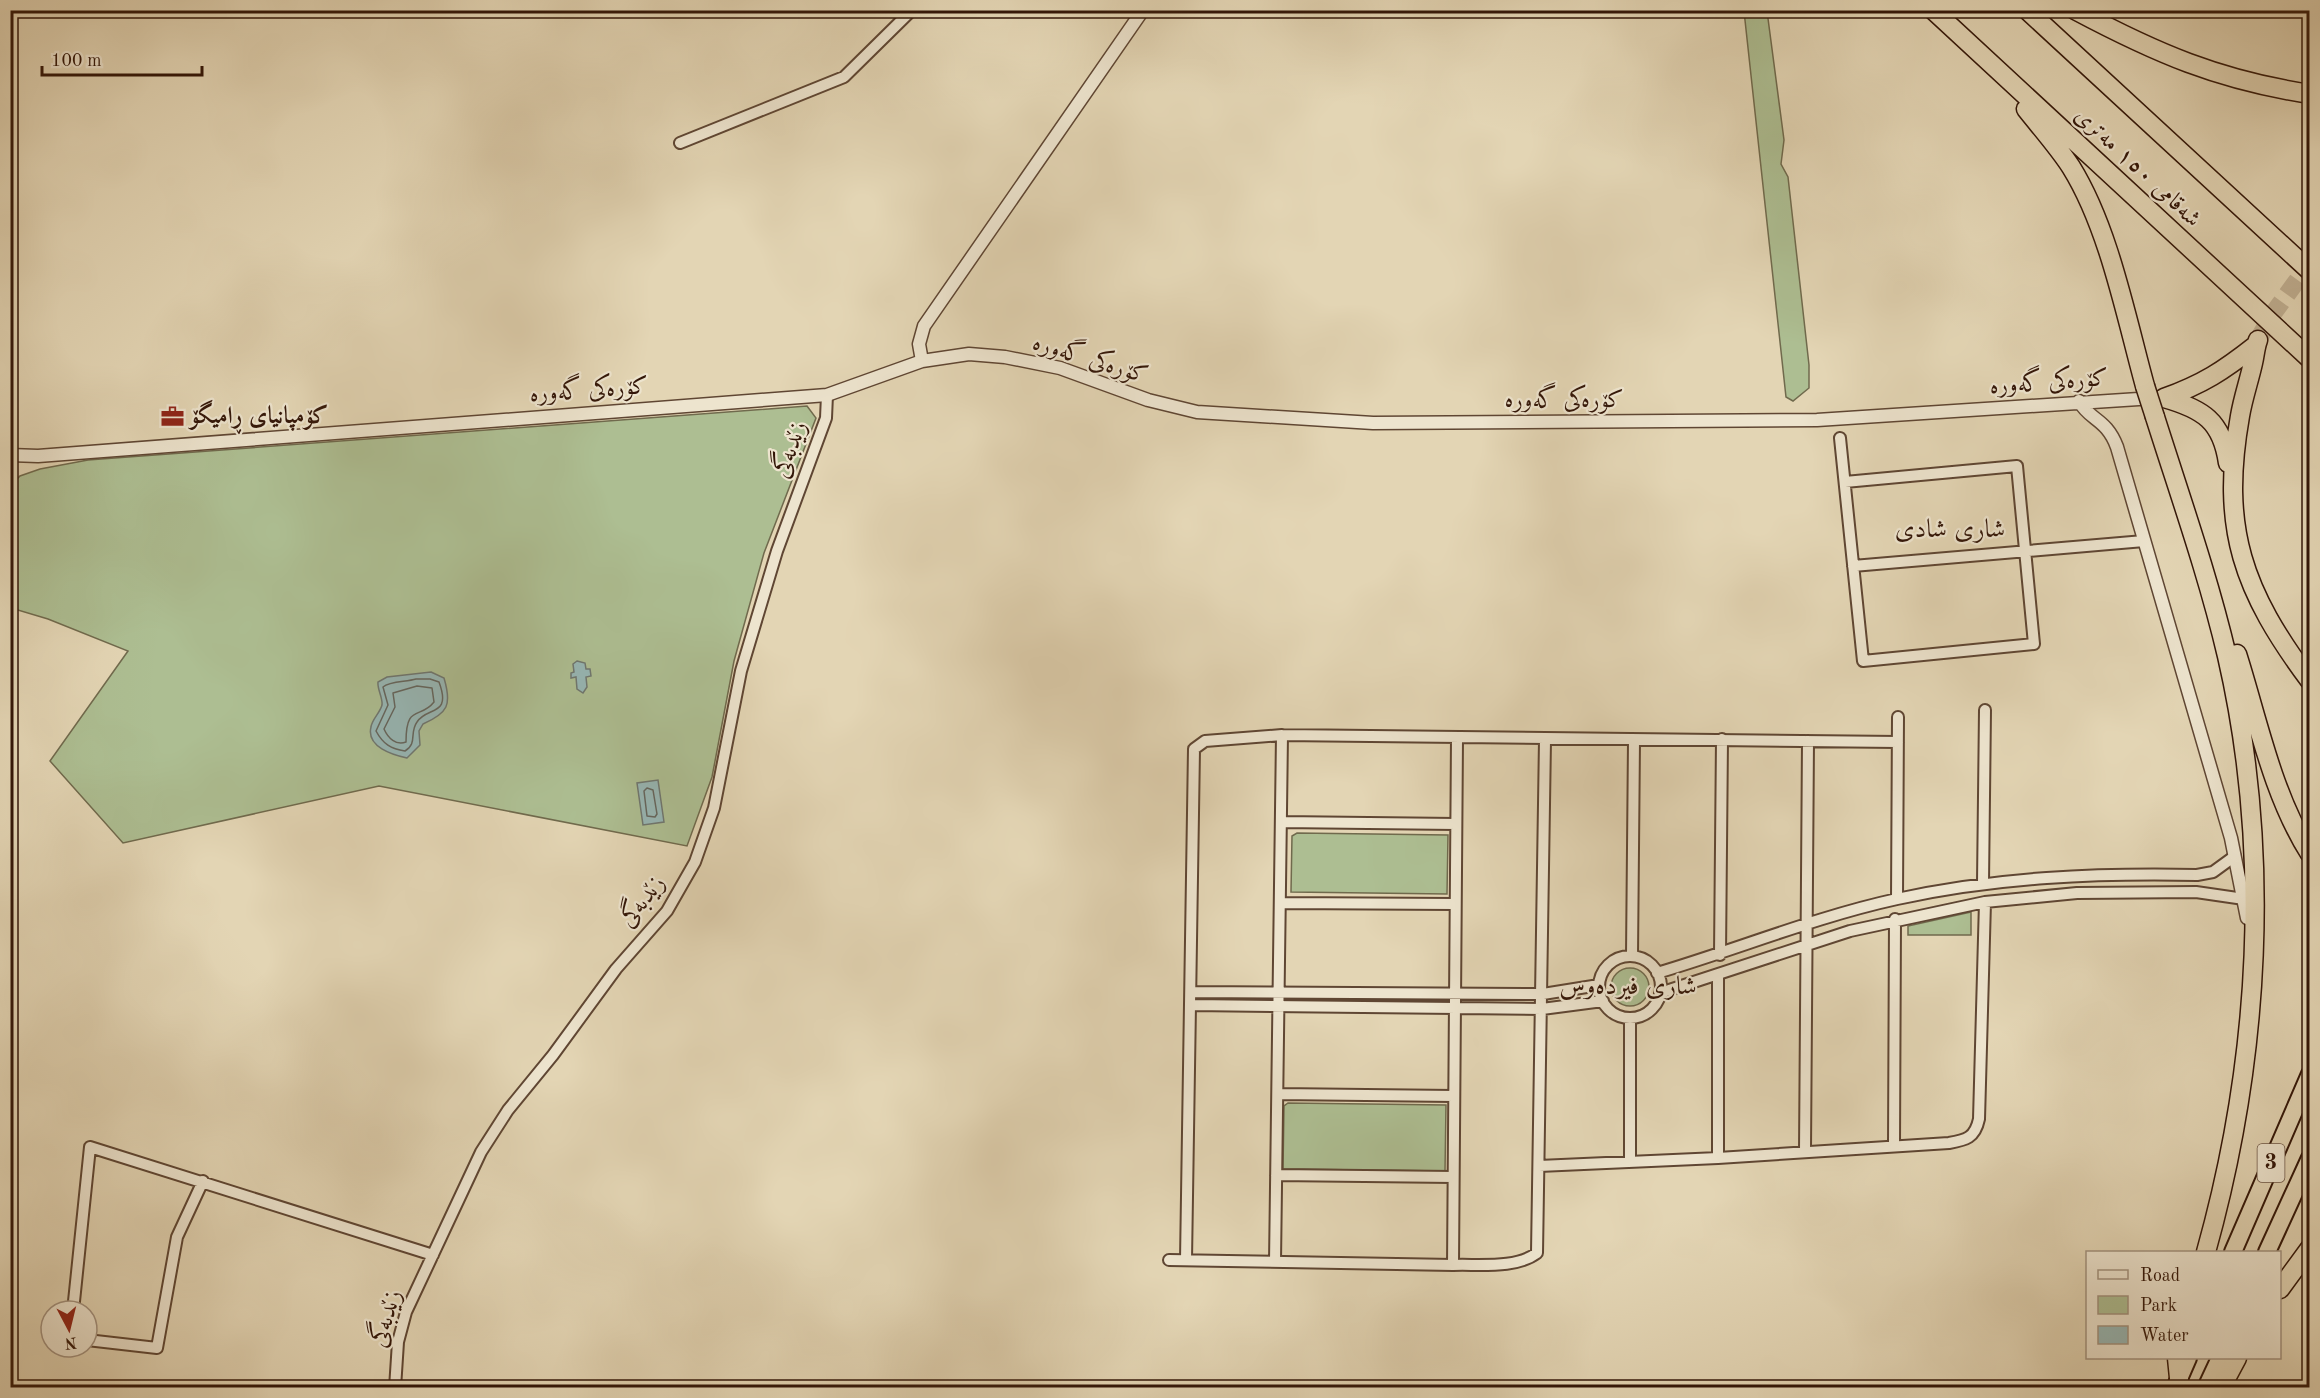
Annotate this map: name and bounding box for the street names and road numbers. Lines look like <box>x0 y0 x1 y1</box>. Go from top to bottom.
street label: شەقامی ١٥٠ مەتری <box>2069 104 2205 232</box>
street label: کۆرەکی گەورە <box>1029 324 1153 390</box>
street label: کۆرەکی گەورە <box>1988 360 2109 400</box>
street label: کۆرەکی گەورە <box>528 368 649 408</box>
street label: کۆرەکی گەورە <box>1504 382 1624 414</box>
street label: زێدبەگی <box>762 416 813 482</box>
street label: زێدبەگی <box>609 867 671 933</box>
road number: 3 <box>2258 1144 2284 1182</box>
street label: زێدبەگی <box>360 1285 408 1351</box>

